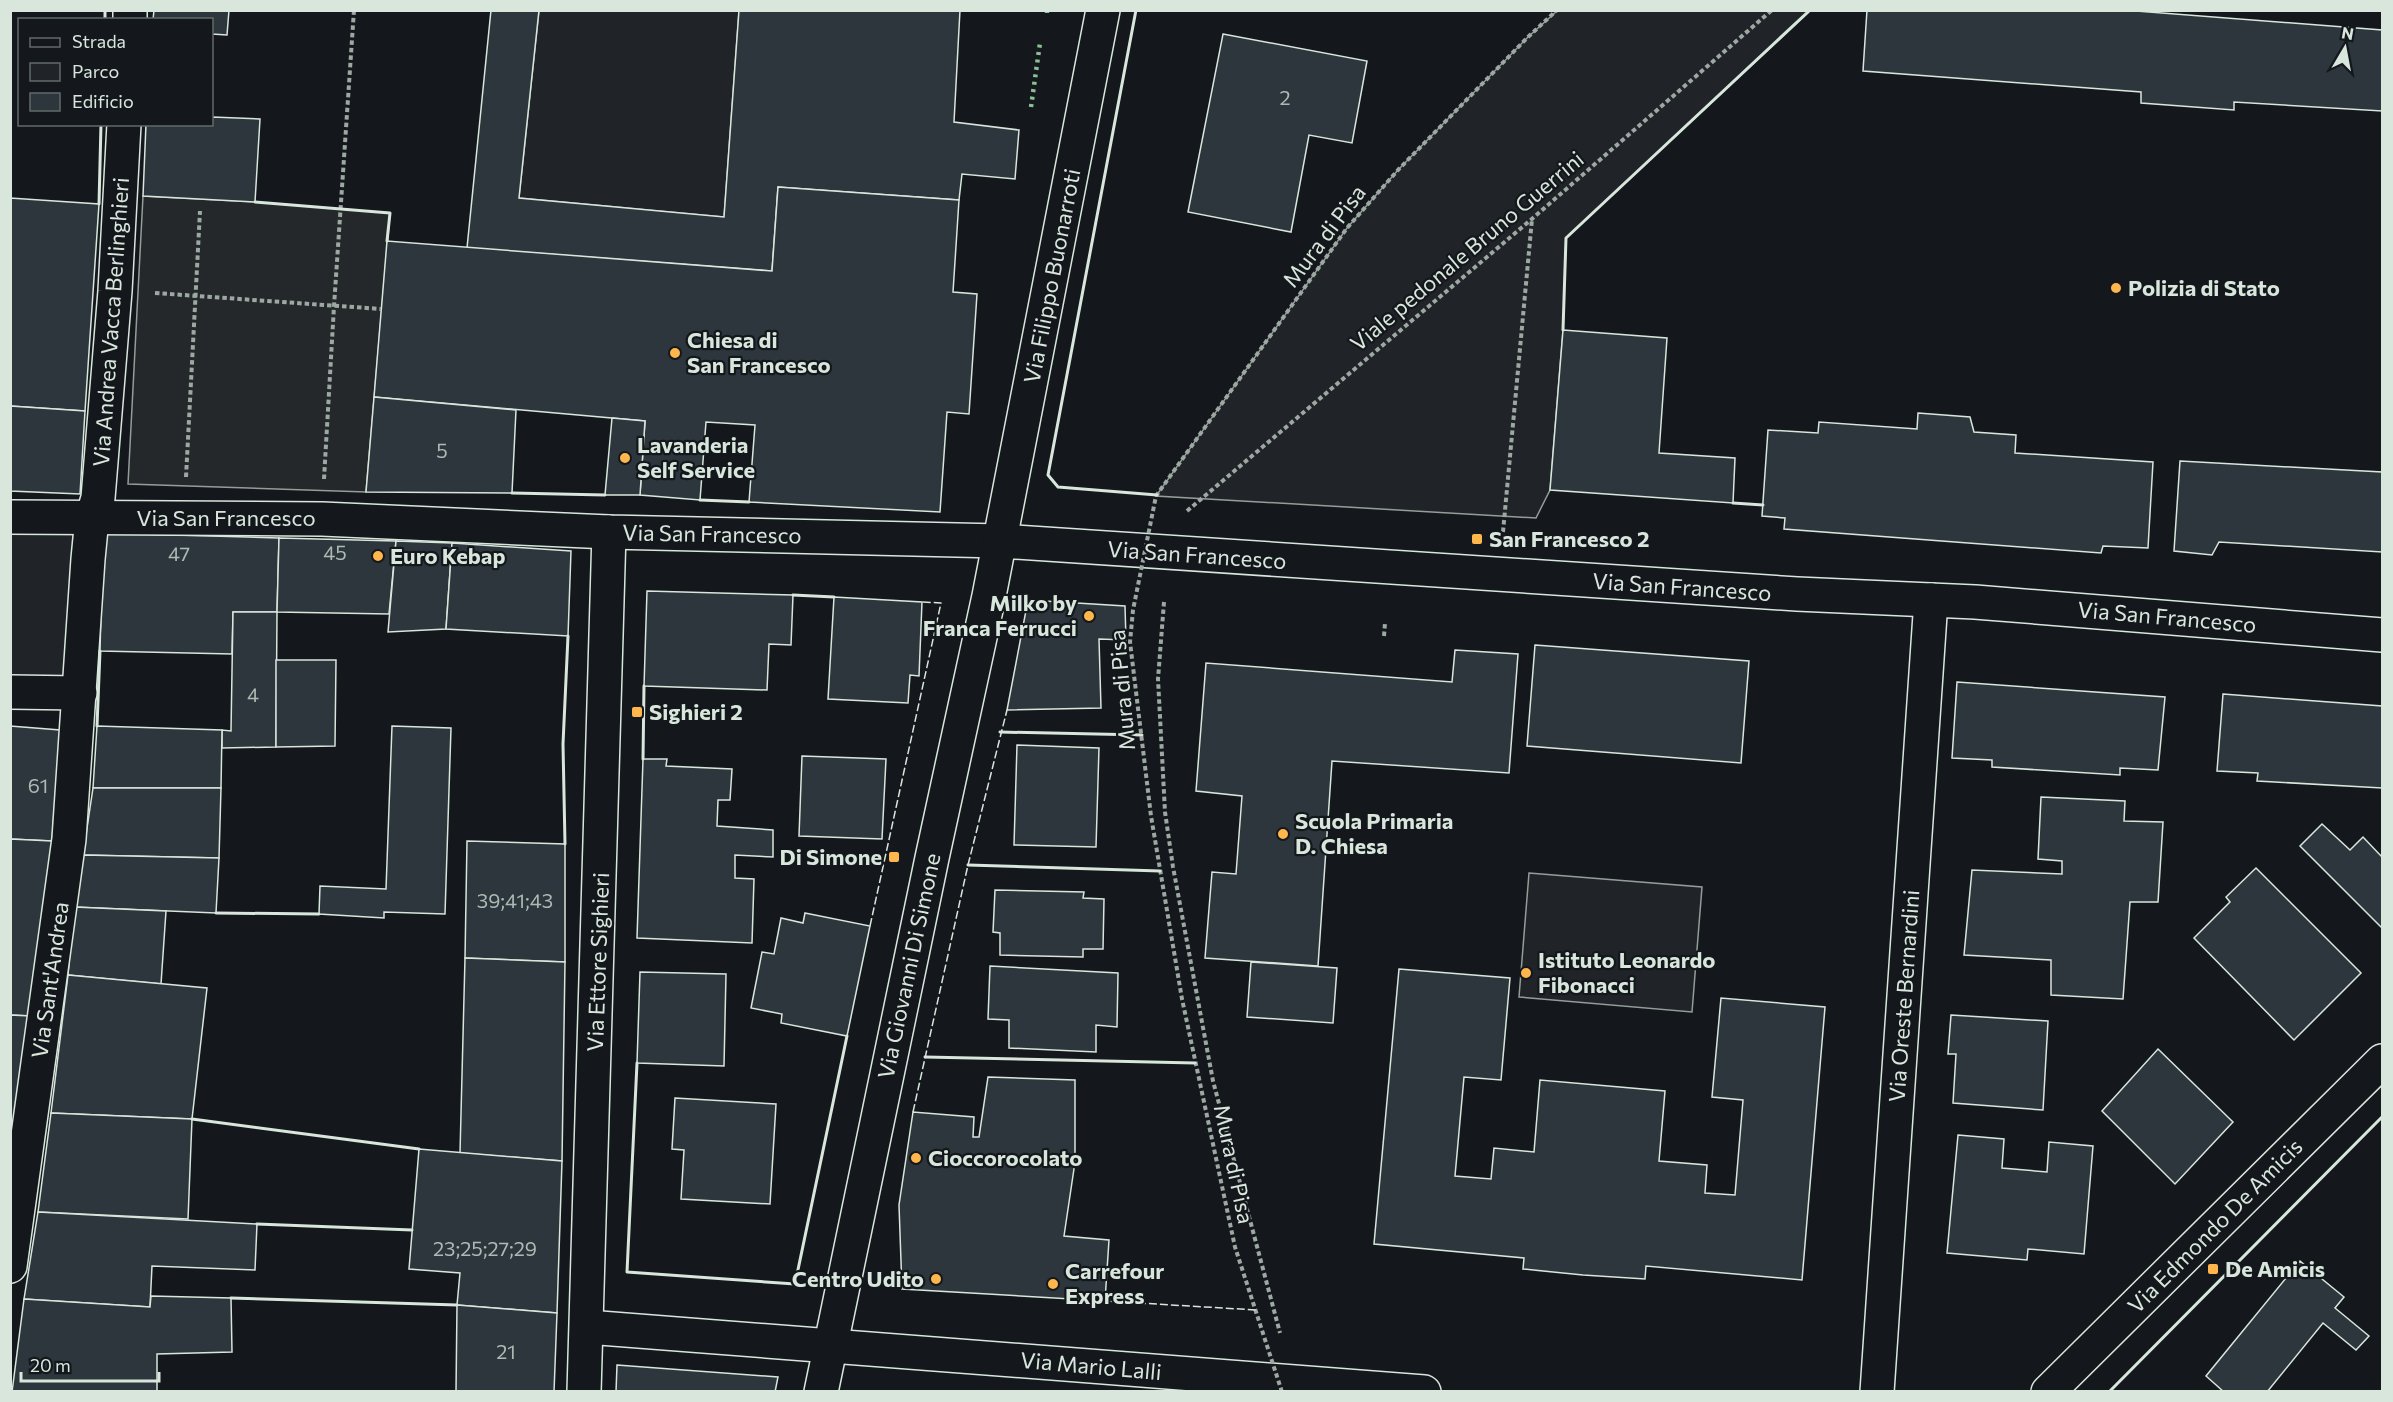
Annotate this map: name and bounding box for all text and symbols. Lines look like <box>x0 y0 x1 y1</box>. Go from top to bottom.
legend <box>18 18 213 126</box>
north arrow <box>2315 18 2375 78</box>
text: N <box>2340 22 2355 43</box>
text: Strada <box>72 30 126 52</box>
text: Parco <box>72 60 119 82</box>
house number: 2 <box>1279 85 1291 109</box>
text: Edificio <box>72 90 134 112</box>
street label: Viale pedonale Bruno Guerrini <box>1344 145 1589 356</box>
street label: Via Filippo Buonarroti <box>1017 166 1086 385</box>
street label: Via Andrea Vacca Berlinghieri <box>87 176 134 468</box>
street label: Mura di Pisa <box>1276 179 1371 292</box>
place label: Polizia di Stato <box>2128 274 2280 301</box>
marker: Polizia di Stato <box>2109 281 2123 295</box>
place label: Chiesa di San Francesco <box>687 326 831 378</box>
marker: Chiesa di San Francesco <box>668 346 682 360</box>
place label: Lavanderia Self Service <box>637 431 755 483</box>
house number: 5 <box>436 438 448 462</box>
marker: Lavanderia Self Service <box>618 451 632 465</box>
street label: Via San Francesco <box>136 504 316 531</box>
street label: Via San Francesco <box>622 518 802 549</box>
place label: San Francesco 2 <box>1489 525 1649 552</box>
marker: San Francesco 2 <box>1470 532 1484 546</box>
street label: Via San Francesco <box>1107 535 1287 574</box>
house number: 45 <box>323 540 347 564</box>
house number: 47 <box>168 541 190 565</box>
place label: Euro Kebap <box>390 542 505 569</box>
marker: Euro Kebap <box>371 549 385 563</box>
street label: Via San Francesco <box>1592 567 1772 606</box>
place label: Milko by Franca Ferrucci <box>923 589 1077 641</box>
street label: Via San Francesco <box>2077 595 2257 638</box>
marker: Milko by Franca Ferrucci <box>1082 609 1096 623</box>
street label: Mura di Pisa <box>1103 629 1140 752</box>
house number: 4 <box>247 682 259 706</box>
place label: Sighieri 2 <box>649 698 743 725</box>
marker: Sighieri 2 <box>630 705 644 719</box>
house number: 61 <box>28 773 48 797</box>
place label: Scuola Primaria D. Chiesa <box>1295 807 1453 859</box>
marker: Scuola Primaria D. Chiesa <box>1276 827 1290 841</box>
place label: Di Simone <box>780 843 882 870</box>
marker: Di Simone <box>887 850 901 864</box>
street label: Via Giovanni Di Simone <box>871 851 946 1081</box>
street label: Via Ettore Sighieri <box>581 872 614 1052</box>
house number: 39;41;43 <box>477 888 553 912</box>
street label: Via Oreste Bernardini <box>1883 889 1924 1103</box>
street label: Via Sant'Andrea <box>25 900 74 1060</box>
place label: Istituto Leonardo Fibonacci <box>1538 946 1715 998</box>
marker: Istituto Leonardo Fibonacci <box>1519 966 1533 980</box>
street label: Mura di Pisa <box>1209 1102 1260 1226</box>
street label: Via Edmondo De Amicis <box>2122 1133 2308 1319</box>
place label: Cioccorocolato <box>928 1144 1082 1171</box>
marker: Cioccorocolato <box>909 1151 923 1165</box>
house number: 23;25;27;29 <box>433 1236 537 1260</box>
place label: De Amicis <box>2225 1256 2325 1282</box>
place label: Carrefour Express <box>1065 1257 1164 1309</box>
marker: De Amicis <box>2206 1262 2220 1276</box>
place label: Centro Udito <box>792 1265 924 1292</box>
marker: Centro Udito <box>929 1272 943 1286</box>
marker: Carrefour Express <box>1046 1277 1060 1291</box>
house number: 21 <box>496 1339 516 1363</box>
scale bar <box>21 1345 159 1383</box>
street label: Via Mario Lalli <box>1019 1346 1163 1385</box>
text: 20 m <box>30 1354 71 1376</box>

